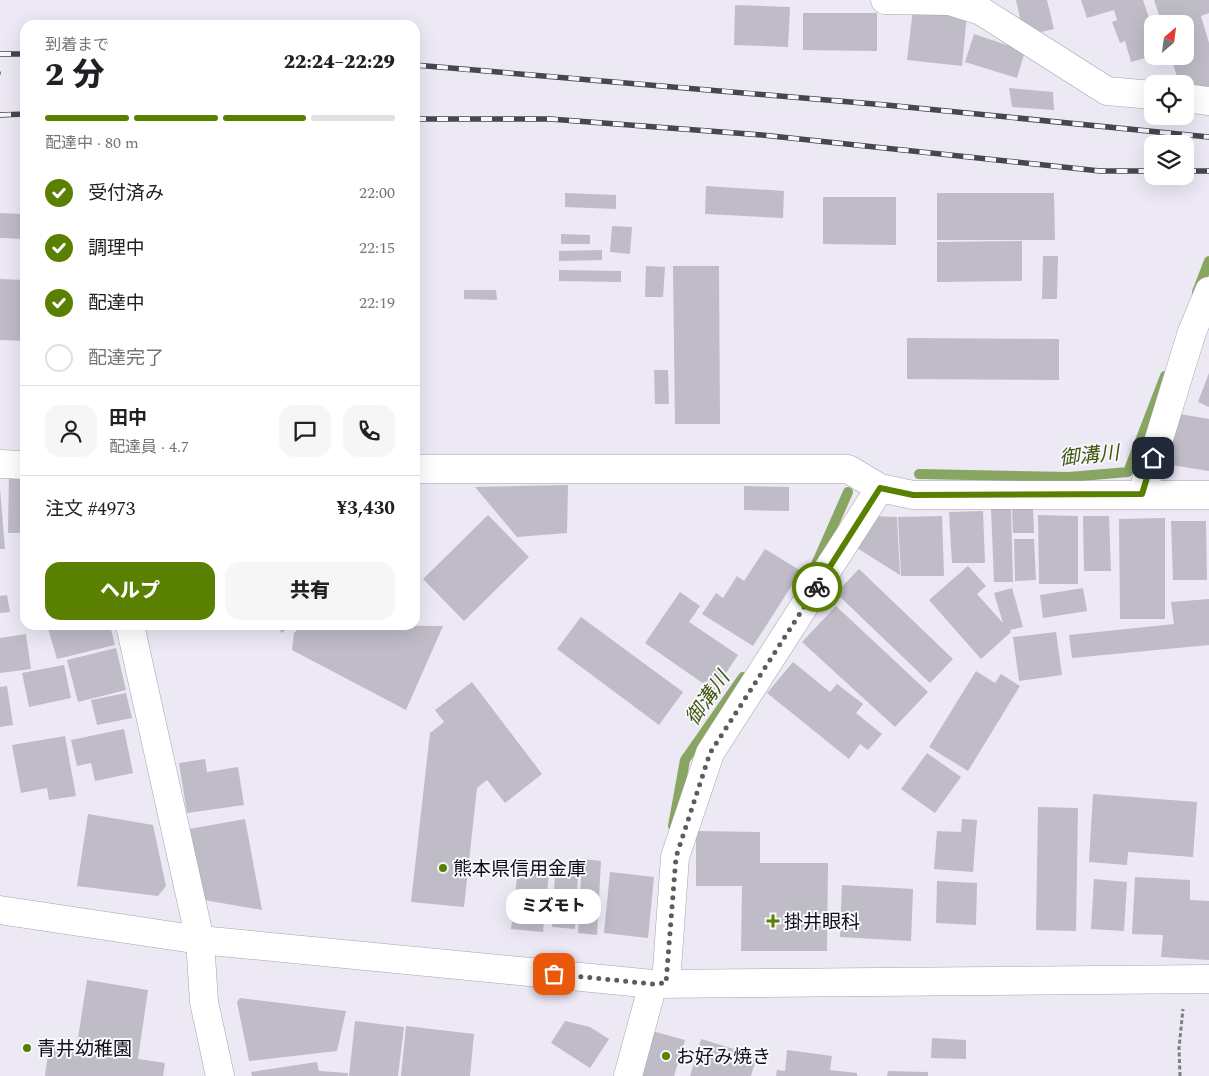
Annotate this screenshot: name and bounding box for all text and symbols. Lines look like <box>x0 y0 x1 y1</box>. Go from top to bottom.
north arrow <box>1144 15 1194 65</box>
map controls <box>1144 15 1194 185</box>
text: 到着まで <box>45 33 109 57</box>
text: 22:24–22:29 <box>284 48 395 77</box>
text: 2 分 <box>45 51 104 100</box>
button: locate <box>1144 75 1194 125</box>
text: 配達中 · 80 m <box>45 131 139 155</box>
button: layers <box>1144 135 1194 185</box>
icon: check <box>45 179 73 207</box>
text: 受付済み <box>88 179 164 208</box>
text: 22:00 <box>359 181 395 205</box>
icon: check <box>45 234 73 262</box>
text: 調理中 <box>88 234 145 263</box>
text: 22:15 <box>359 236 395 260</box>
icon: check <box>45 289 73 317</box>
text: 配達中 <box>88 289 145 318</box>
text: 22:19 <box>359 291 395 315</box>
text: 配達完了 <box>88 344 164 373</box>
text: 田中 <box>109 404 147 433</box>
button: person <box>45 405 97 457</box>
button: chat <box>279 405 331 457</box>
button: phone <box>343 405 395 457</box>
text: 配達員 · 4.7 <box>109 435 189 459</box>
pin <box>1132 437 1174 479</box>
water label: 御溝川 <box>1058 438 1122 474</box>
icon: home <box>1139 444 1167 472</box>
text: ¥3,430 <box>337 494 395 523</box>
text: 注文 #4973 <box>45 495 135 524</box>
button: ヘルプ <box>45 562 215 620</box>
button: 共有 <box>225 562 395 620</box>
courier <box>792 562 842 612</box>
icon: bike <box>803 573 831 601</box>
water label: 御溝川 <box>678 664 738 732</box>
place label: 熊本県信用金庫 <box>453 855 586 884</box>
marker: 熊本県信用金庫 <box>437 862 449 874</box>
callout: ミズモト <box>506 889 602 924</box>
text: ミズモト <box>521 894 586 918</box>
place label: 掛井眼科 <box>784 908 860 937</box>
marker: 掛井眼科 <box>766 914 780 928</box>
pin <box>533 953 575 995</box>
icon: bag <box>540 960 568 988</box>
place label: 青井幼稚園 <box>37 1035 132 1064</box>
marker: 青井幼稚園 <box>21 1042 33 1054</box>
place label: お好み焼き <box>676 1043 771 1072</box>
marker: お好み焼き <box>660 1050 672 1062</box>

